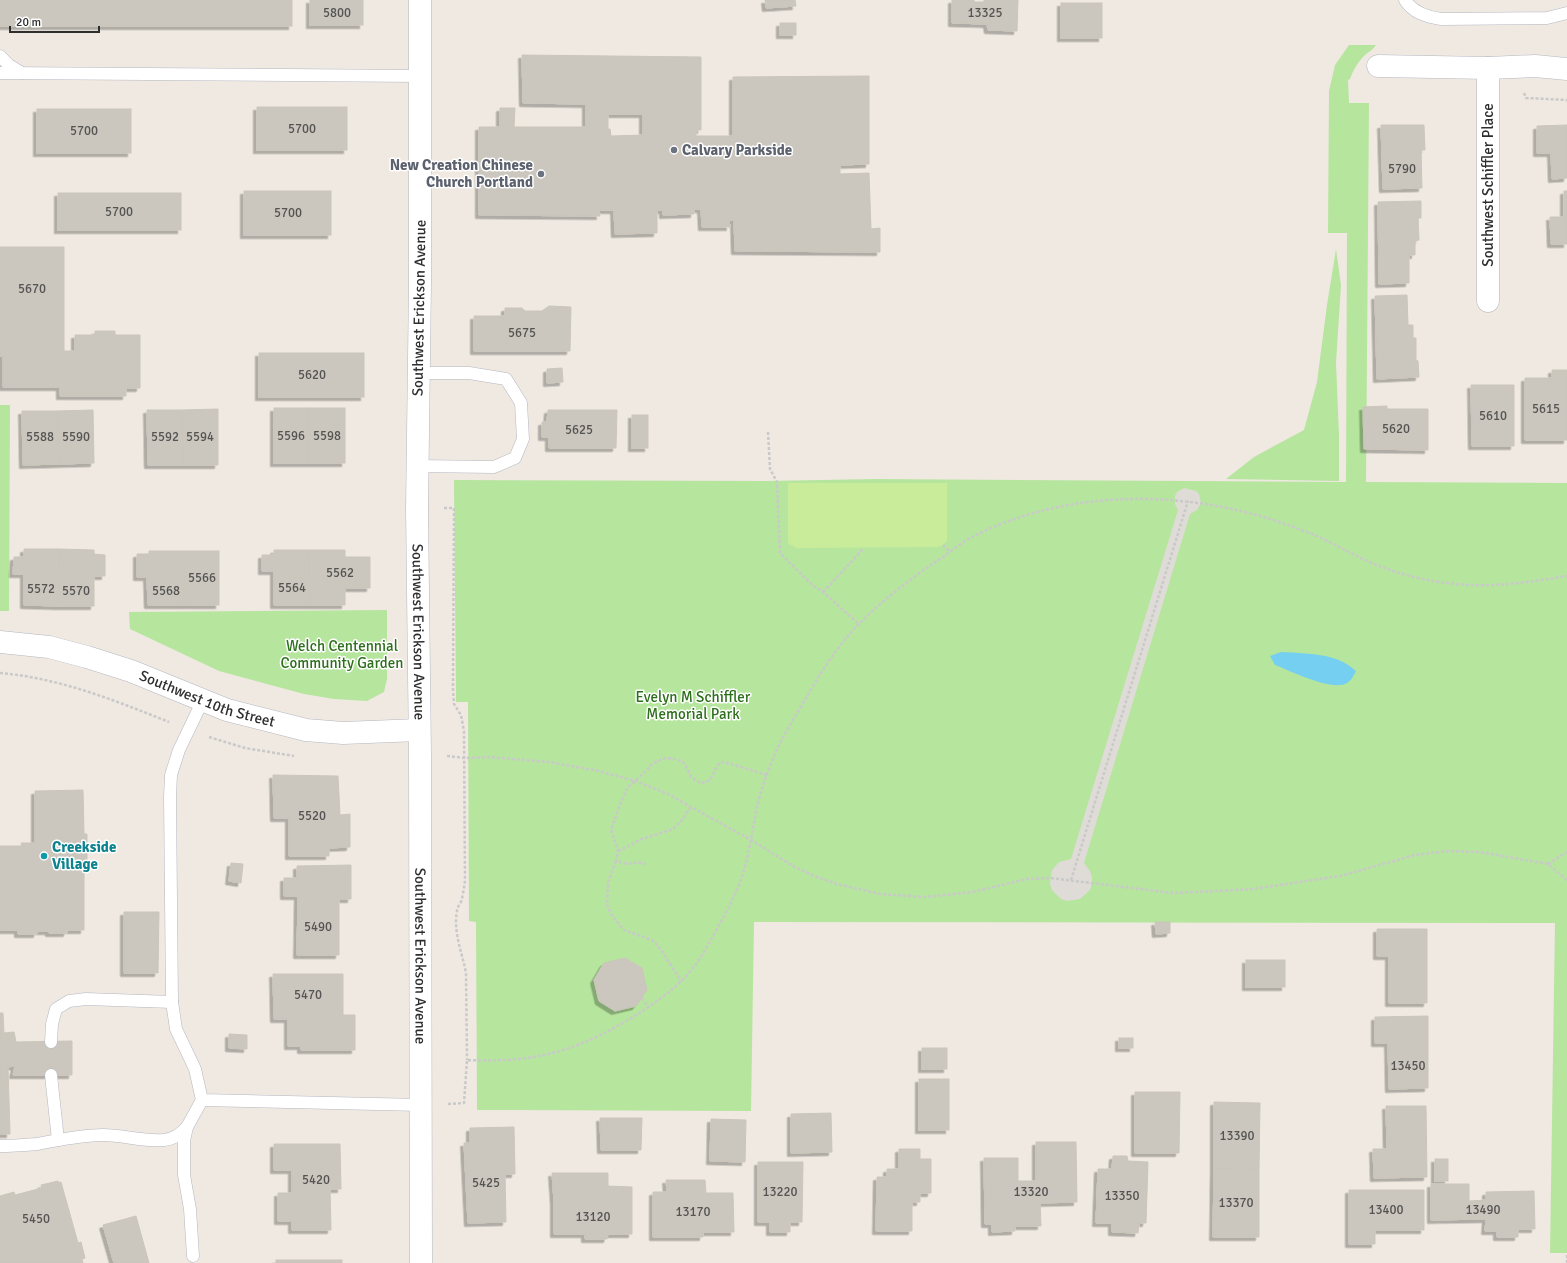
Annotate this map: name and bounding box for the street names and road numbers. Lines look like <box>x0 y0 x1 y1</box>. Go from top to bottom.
street label: Southwest Schiffler Place <box>1479 103 1497 267</box>
street label: Southwest Erickson Avenue <box>408 220 430 396</box>
street label: Southwest Erickson Avenue <box>408 544 429 720</box>
street label: Southwest 10th Street <box>137 666 277 731</box>
street label: Southwest Erickson Avenue <box>411 868 430 1044</box>

